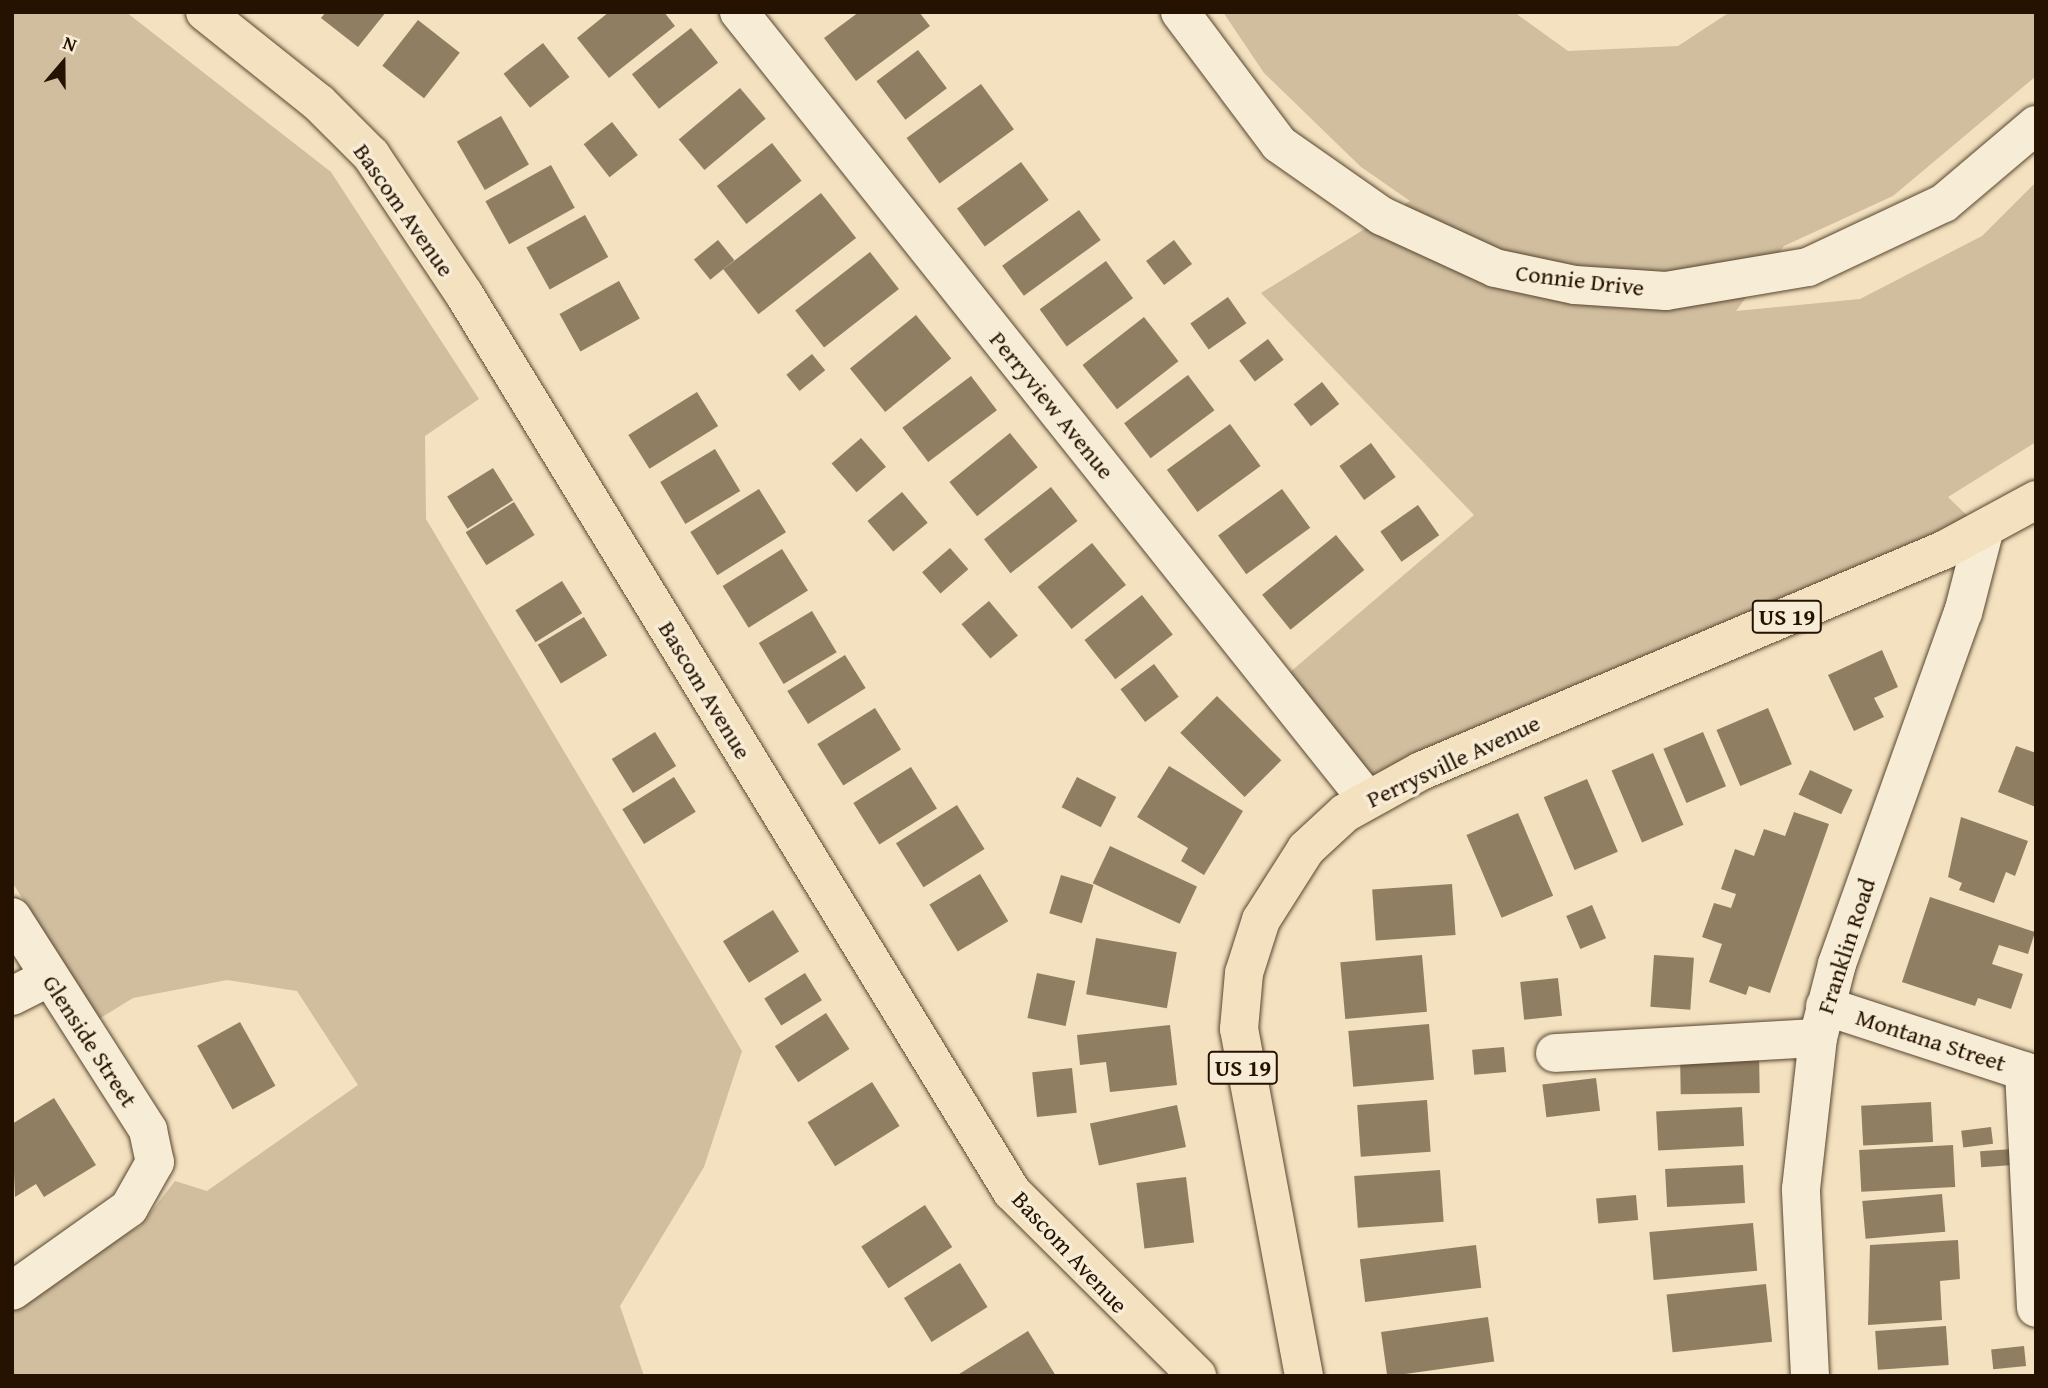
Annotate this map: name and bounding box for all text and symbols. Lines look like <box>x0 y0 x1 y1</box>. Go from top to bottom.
north arrow <box>28 28 98 98</box>
text: N <box>59 28 81 59</box>
street label: Bascom Avenue <box>347 138 461 282</box>
street label: Connie Drive <box>1514 258 1646 302</box>
street label: Perryview Avenue <box>984 325 1120 485</box>
road number: US 19 <box>1750 597 1824 636</box>
street label: Bascom Avenue <box>652 616 758 764</box>
street label: Perrysville Avenue <box>1362 708 1544 814</box>
street label: Franklin Road <box>1811 875 1881 1017</box>
street label: Glenside Street <box>37 969 143 1113</box>
street label: Montana Street <box>1852 1002 2010 1078</box>
road number: US 19 <box>1206 1049 1280 1088</box>
street label: Bascom Avenue <box>1006 1185 1134 1319</box>

